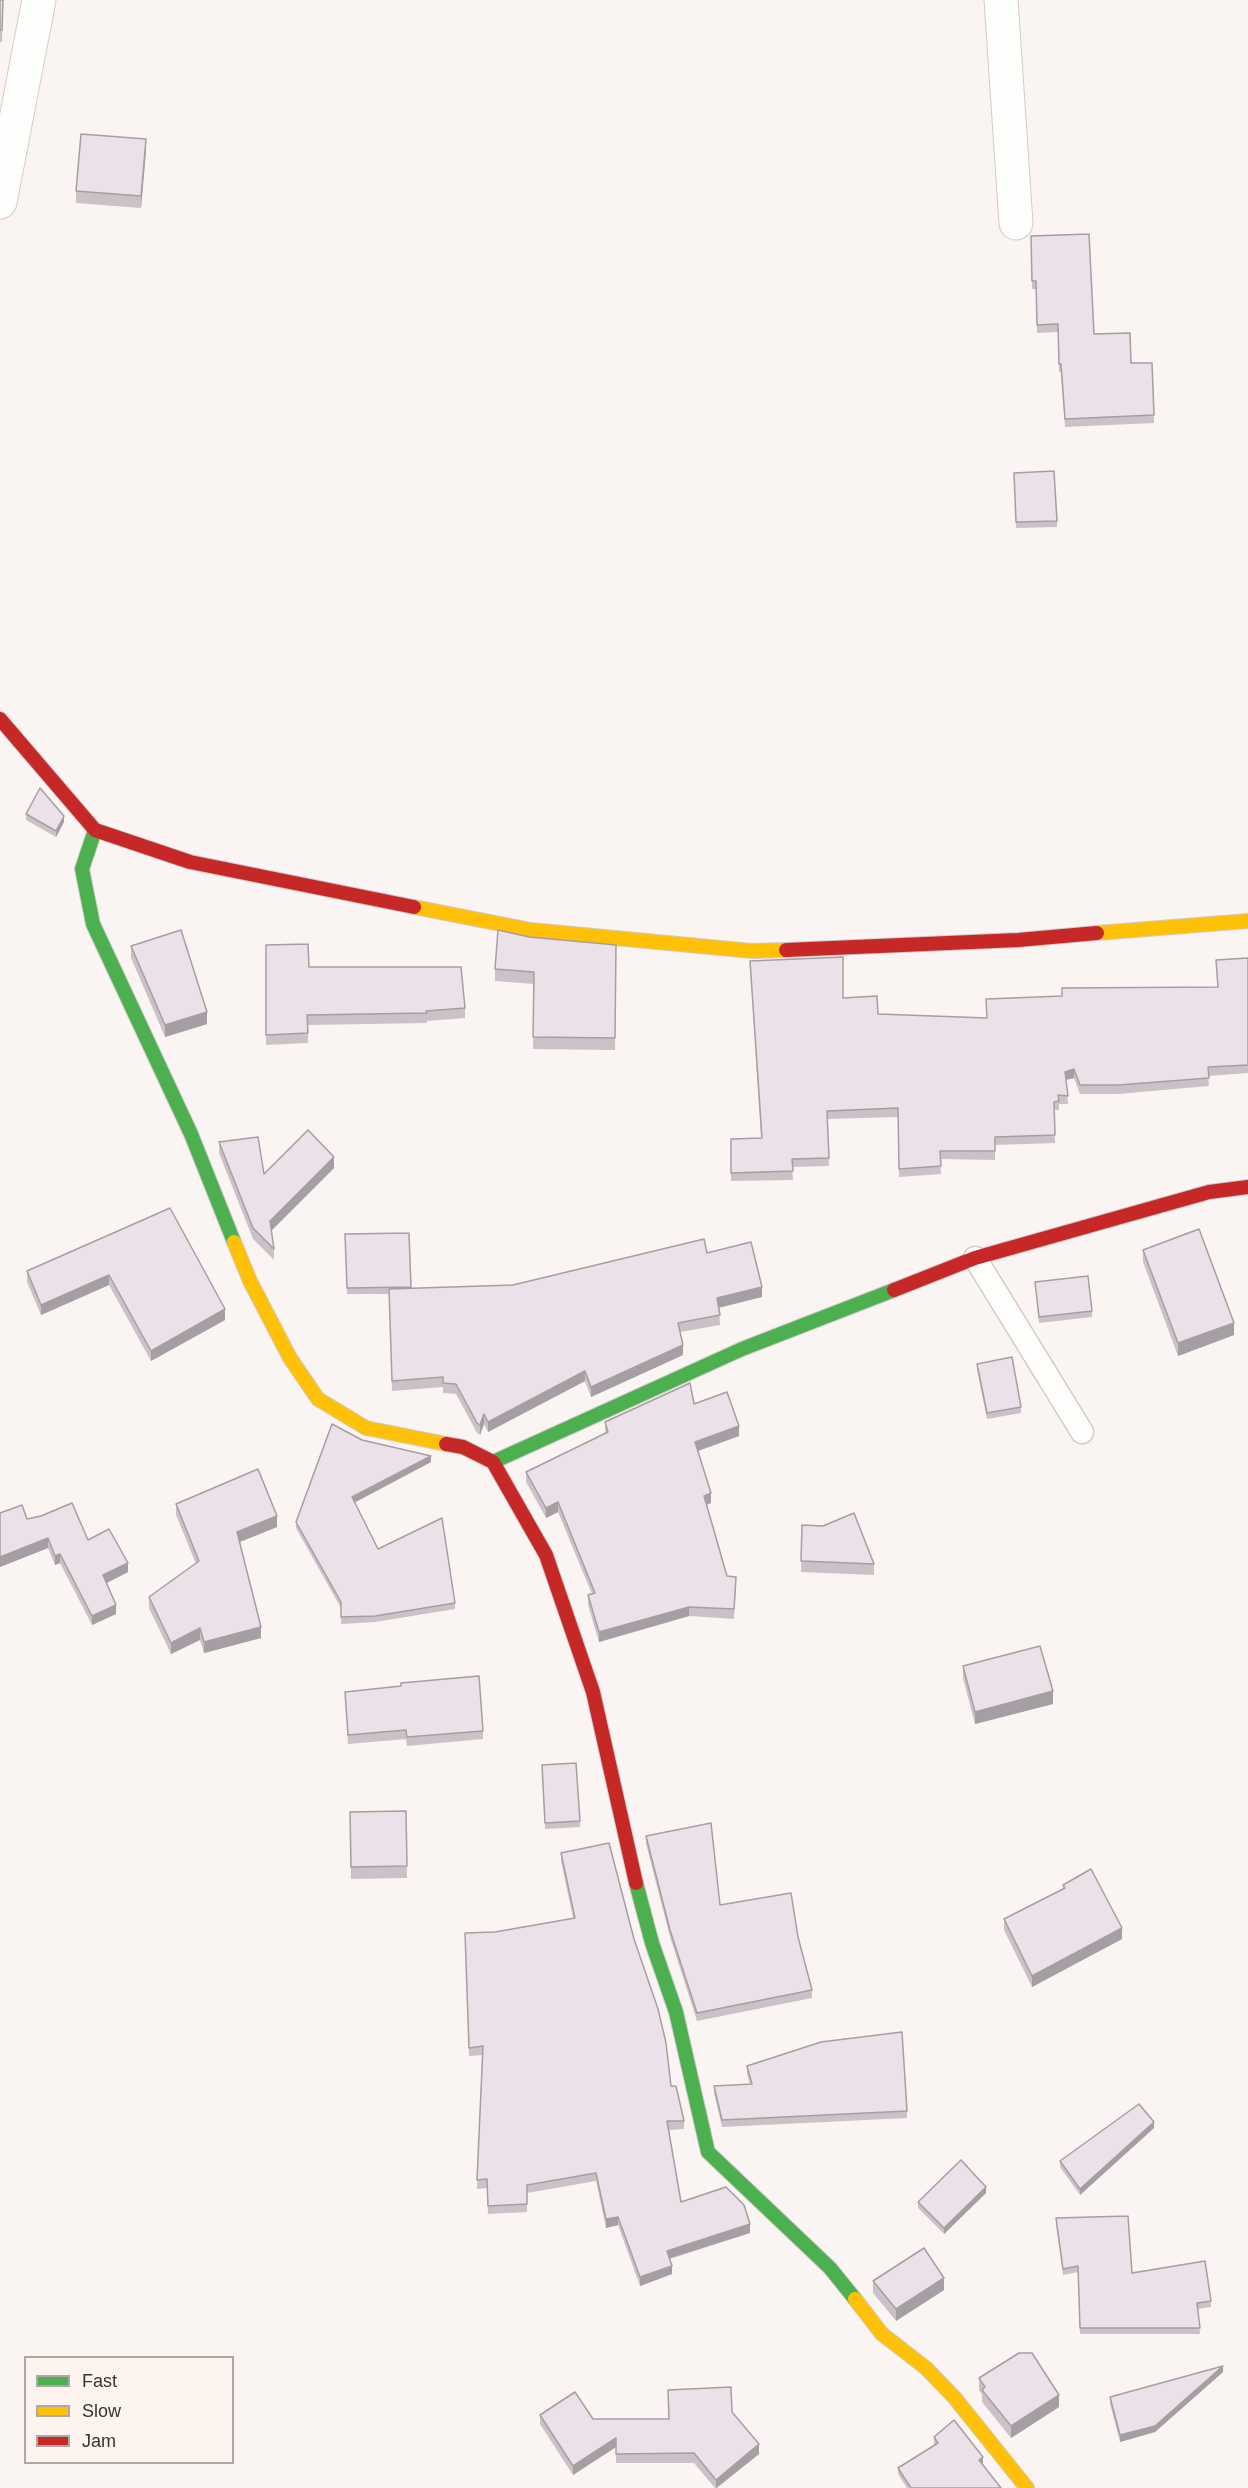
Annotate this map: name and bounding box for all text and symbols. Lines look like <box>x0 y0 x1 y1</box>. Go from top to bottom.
legend <box>24 2356 234 2464</box>
text: Fast <box>82 2371 117 2391</box>
text: Slow <box>82 2401 121 2421</box>
text: Jam <box>82 2431 116 2451</box>

